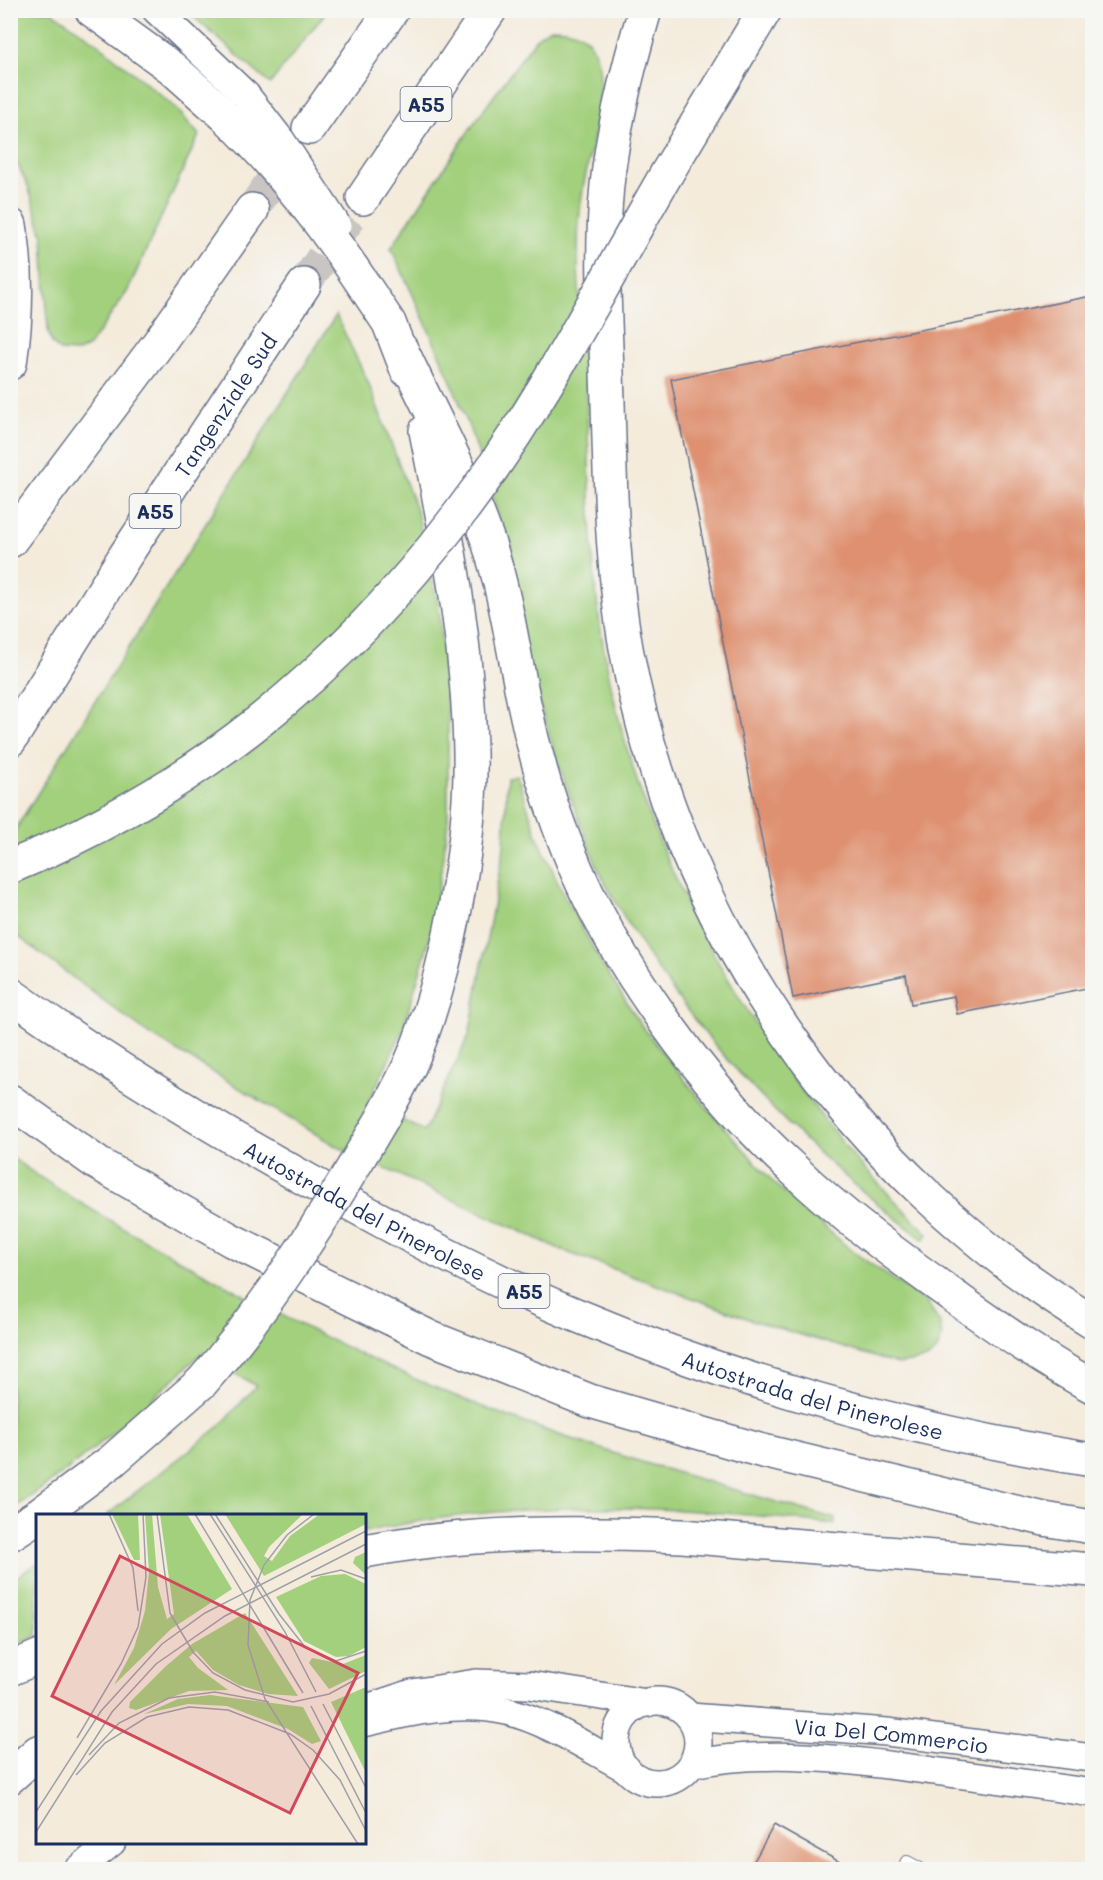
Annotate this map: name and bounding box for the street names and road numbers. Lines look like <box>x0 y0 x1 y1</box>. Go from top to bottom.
road number: A55 <box>400 87 452 121</box>
street label: Tangenziale Sud <box>168 328 282 482</box>
road number: A55 <box>130 494 180 528</box>
street label: Autostrada del Pinerolese <box>239 1134 490 1286</box>
road number: A55 <box>498 1274 550 1308</box>
street label: Autostrada del Pinerolese <box>679 1344 946 1445</box>
street label: Via Del Commercio <box>793 1711 990 1758</box>

